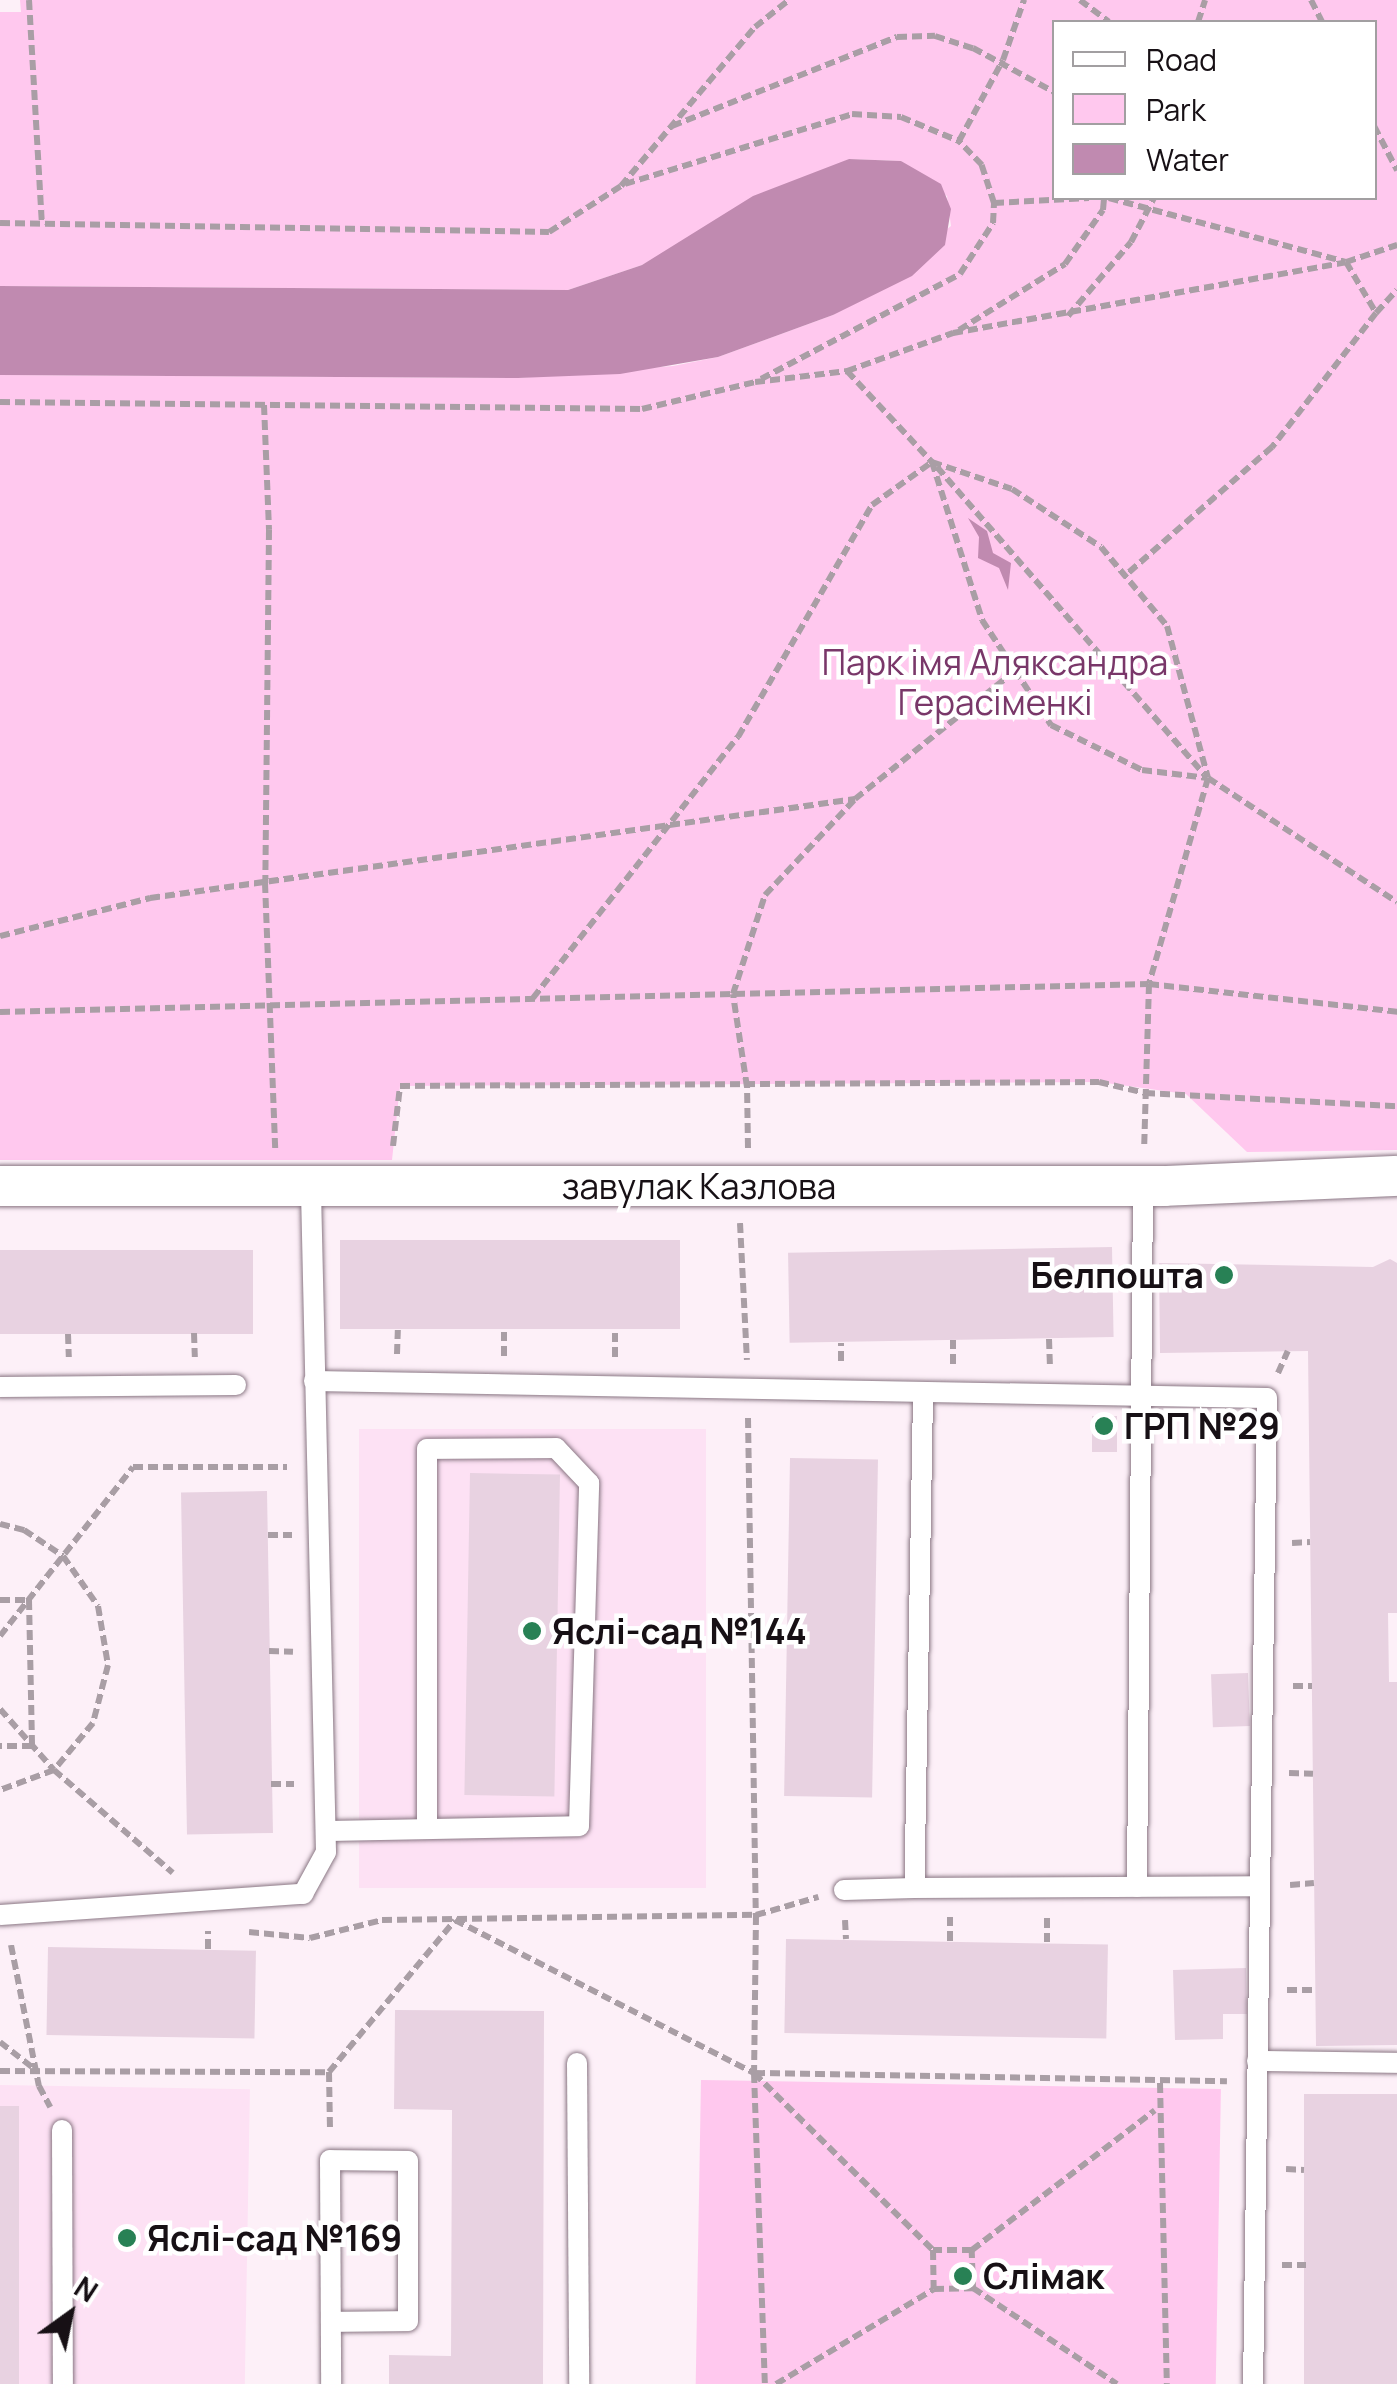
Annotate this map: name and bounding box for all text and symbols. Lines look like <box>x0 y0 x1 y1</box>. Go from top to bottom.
legend <box>1052 20 1377 200</box>
text: Road <box>1146 39 1217 80</box>
text: Park <box>1146 89 1206 130</box>
text: Water <box>1146 139 1229 180</box>
park label: Парк імя Аляксандра Герасіменкі <box>822 641 1168 723</box>
street label: завулак Казлова <box>562 1165 836 1207</box>
place label: Белпошта <box>1031 1254 1204 1296</box>
marker: Белпошта <box>1213 1264 1235 1286</box>
place label: ГРП №29 <box>1124 1405 1280 1447</box>
marker: ГРП №29 <box>1093 1415 1115 1437</box>
place label: Яслі-сад №144 <box>552 1610 807 1652</box>
marker: Яслі-сад №144 <box>521 1620 543 1642</box>
place label: Яслі-сад №169 <box>147 2217 402 2259</box>
marker: Яслі-сад №169 <box>116 2227 138 2249</box>
place label: Слімак <box>983 2255 1104 2297</box>
north arrow <box>20 2264 120 2364</box>
marker: Слімак <box>952 2265 974 2287</box>
text: N <box>68 2267 105 2310</box>

